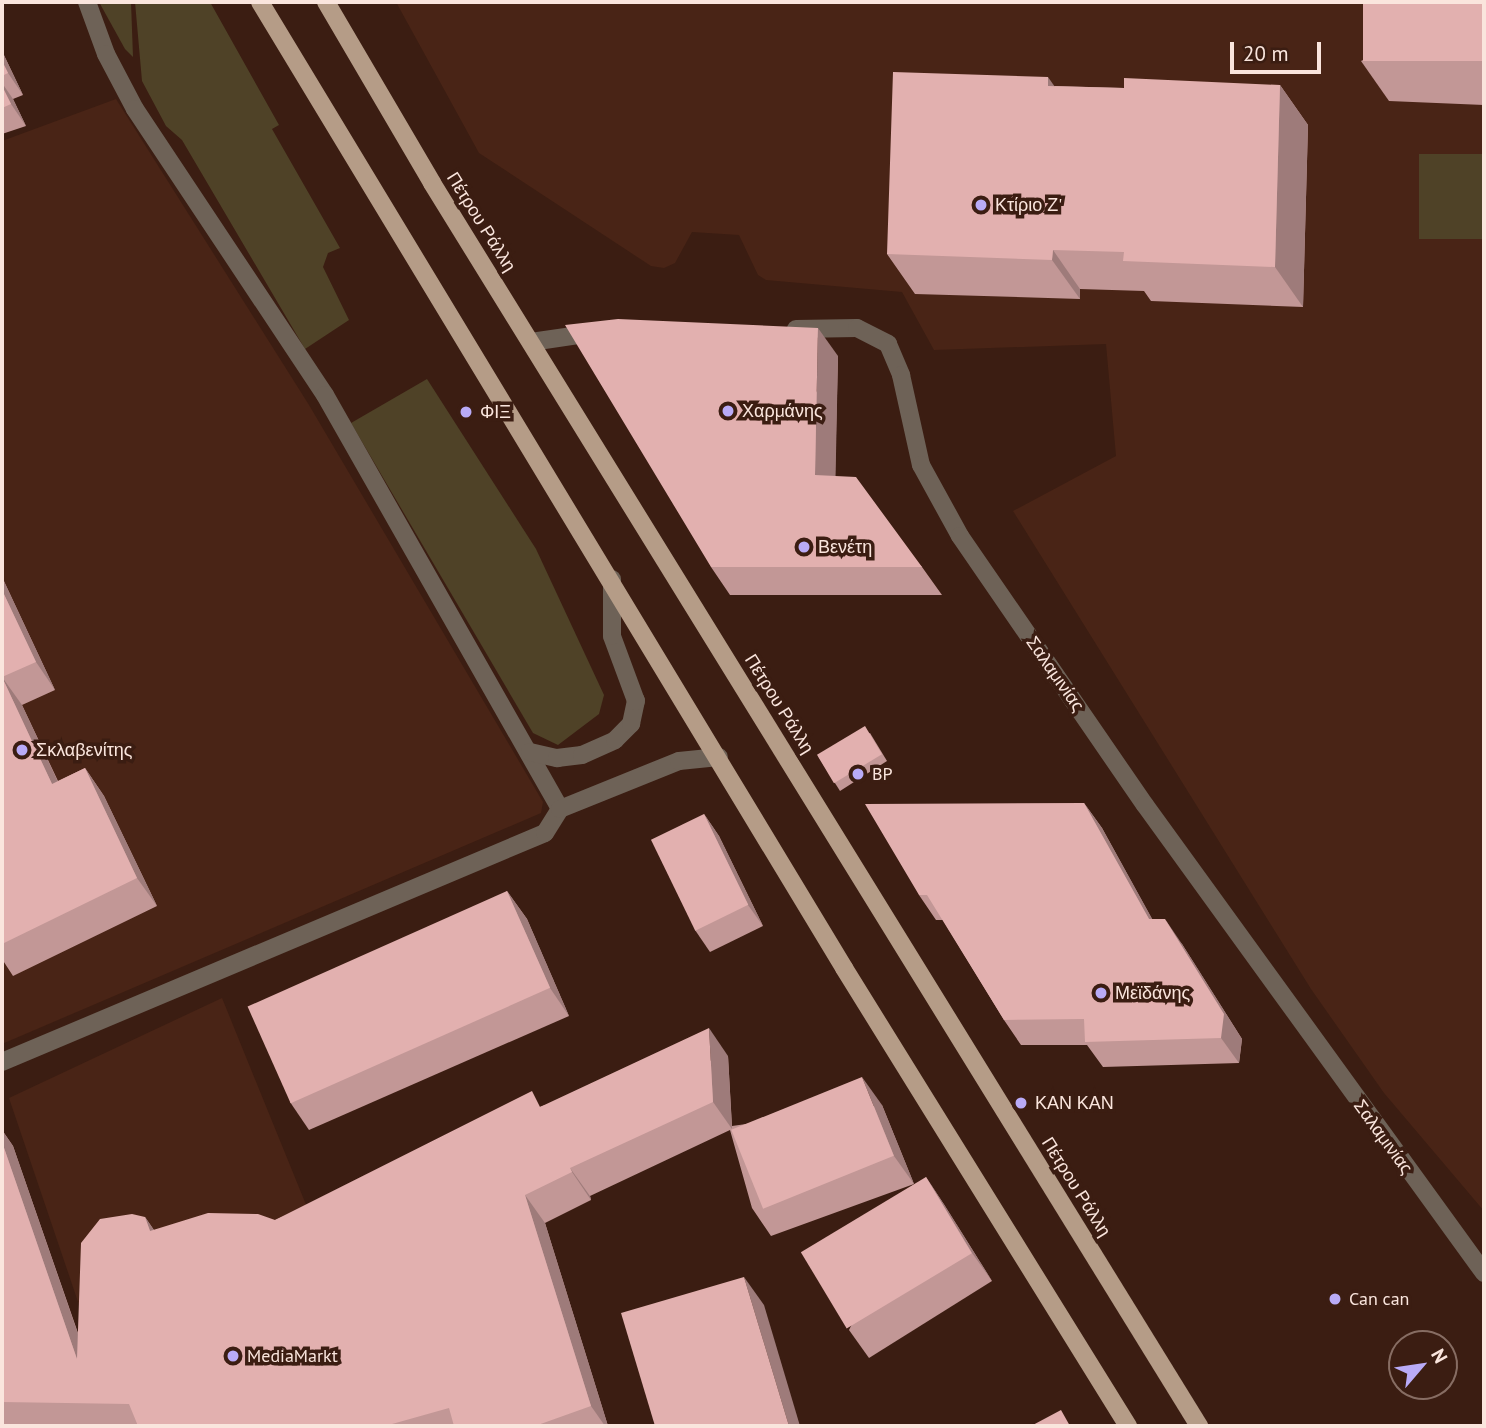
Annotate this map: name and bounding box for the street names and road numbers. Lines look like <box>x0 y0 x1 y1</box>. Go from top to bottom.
street label: Πέτρου Ράλλη <box>442 168 520 276</box>
street label: Σαλαμινίας <box>1021 632 1089 716</box>
street label: Πέτρου Ράλλη <box>740 650 818 758</box>
street label: Σαλαμινίας <box>1349 1096 1417 1178</box>
street label: Πέτρου Ράλλη <box>1037 1133 1115 1241</box>

